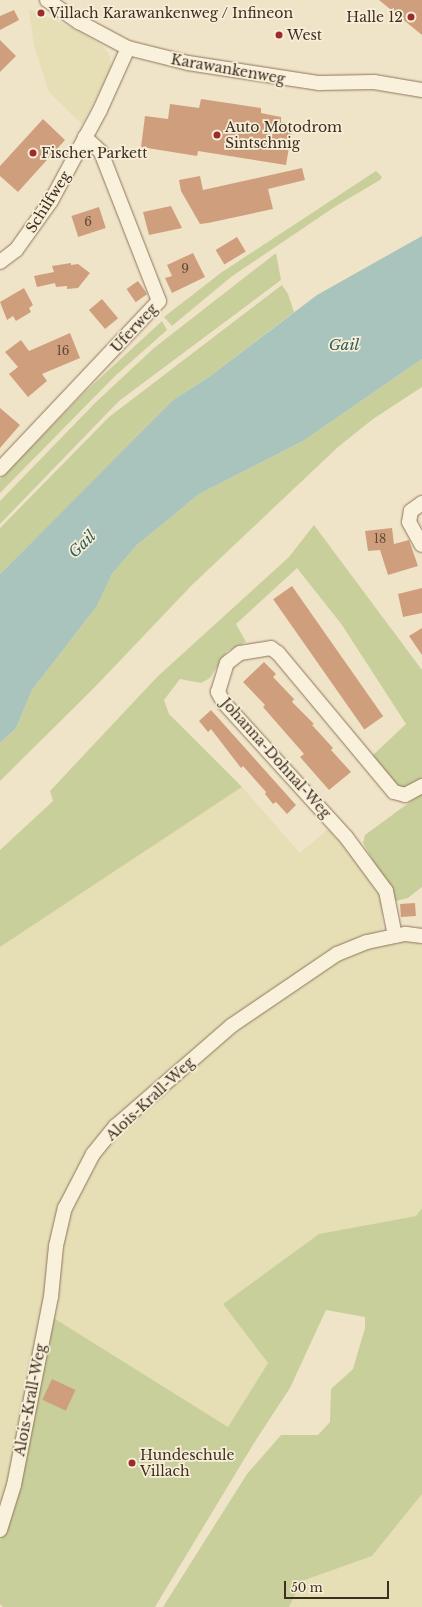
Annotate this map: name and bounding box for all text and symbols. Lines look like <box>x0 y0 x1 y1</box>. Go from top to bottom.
place label: Villach Karawankenweg / Infineon <box>49 5 294 21</box>
marker: Villach Karawankenweg / Infineon <box>36 8 46 18</box>
place label: Halle 12 <box>346 9 403 25</box>
marker: Halle 12 <box>406 12 416 22</box>
place label: West <box>287 27 322 43</box>
marker: West <box>274 30 284 40</box>
street label: Karawankenweg <box>170 51 286 87</box>
place label: Auto Motodrom Sintschnig <box>225 119 342 152</box>
marker: Auto Motodrom Sintschnig <box>212 130 222 140</box>
place label: Fischer Parkett <box>41 145 148 161</box>
marker: Fischer Parkett <box>28 148 38 158</box>
street label: Schilfweg <box>22 168 74 236</box>
house number: 6 <box>84 215 92 229</box>
house number: 9 <box>181 262 189 276</box>
street label: Uferweg <box>107 300 161 356</box>
water label: Gail <box>329 336 359 354</box>
house number: 16 <box>56 344 70 358</box>
water label: Gail <box>65 527 99 561</box>
house number: 18 <box>374 532 386 546</box>
street label: Johanna-Dohnal-Weg <box>218 694 334 822</box>
street label: Alois-Krall-Weg <box>103 1054 197 1144</box>
street label: Alois-Krall-Weg <box>11 1342 49 1458</box>
place label: Hundeschule Villach <box>140 1447 235 1480</box>
marker: Hundeschule Villach <box>127 1458 137 1468</box>
scale bar <box>286 1573 391 1599</box>
text: 50 m <box>291 1580 323 1595</box>

